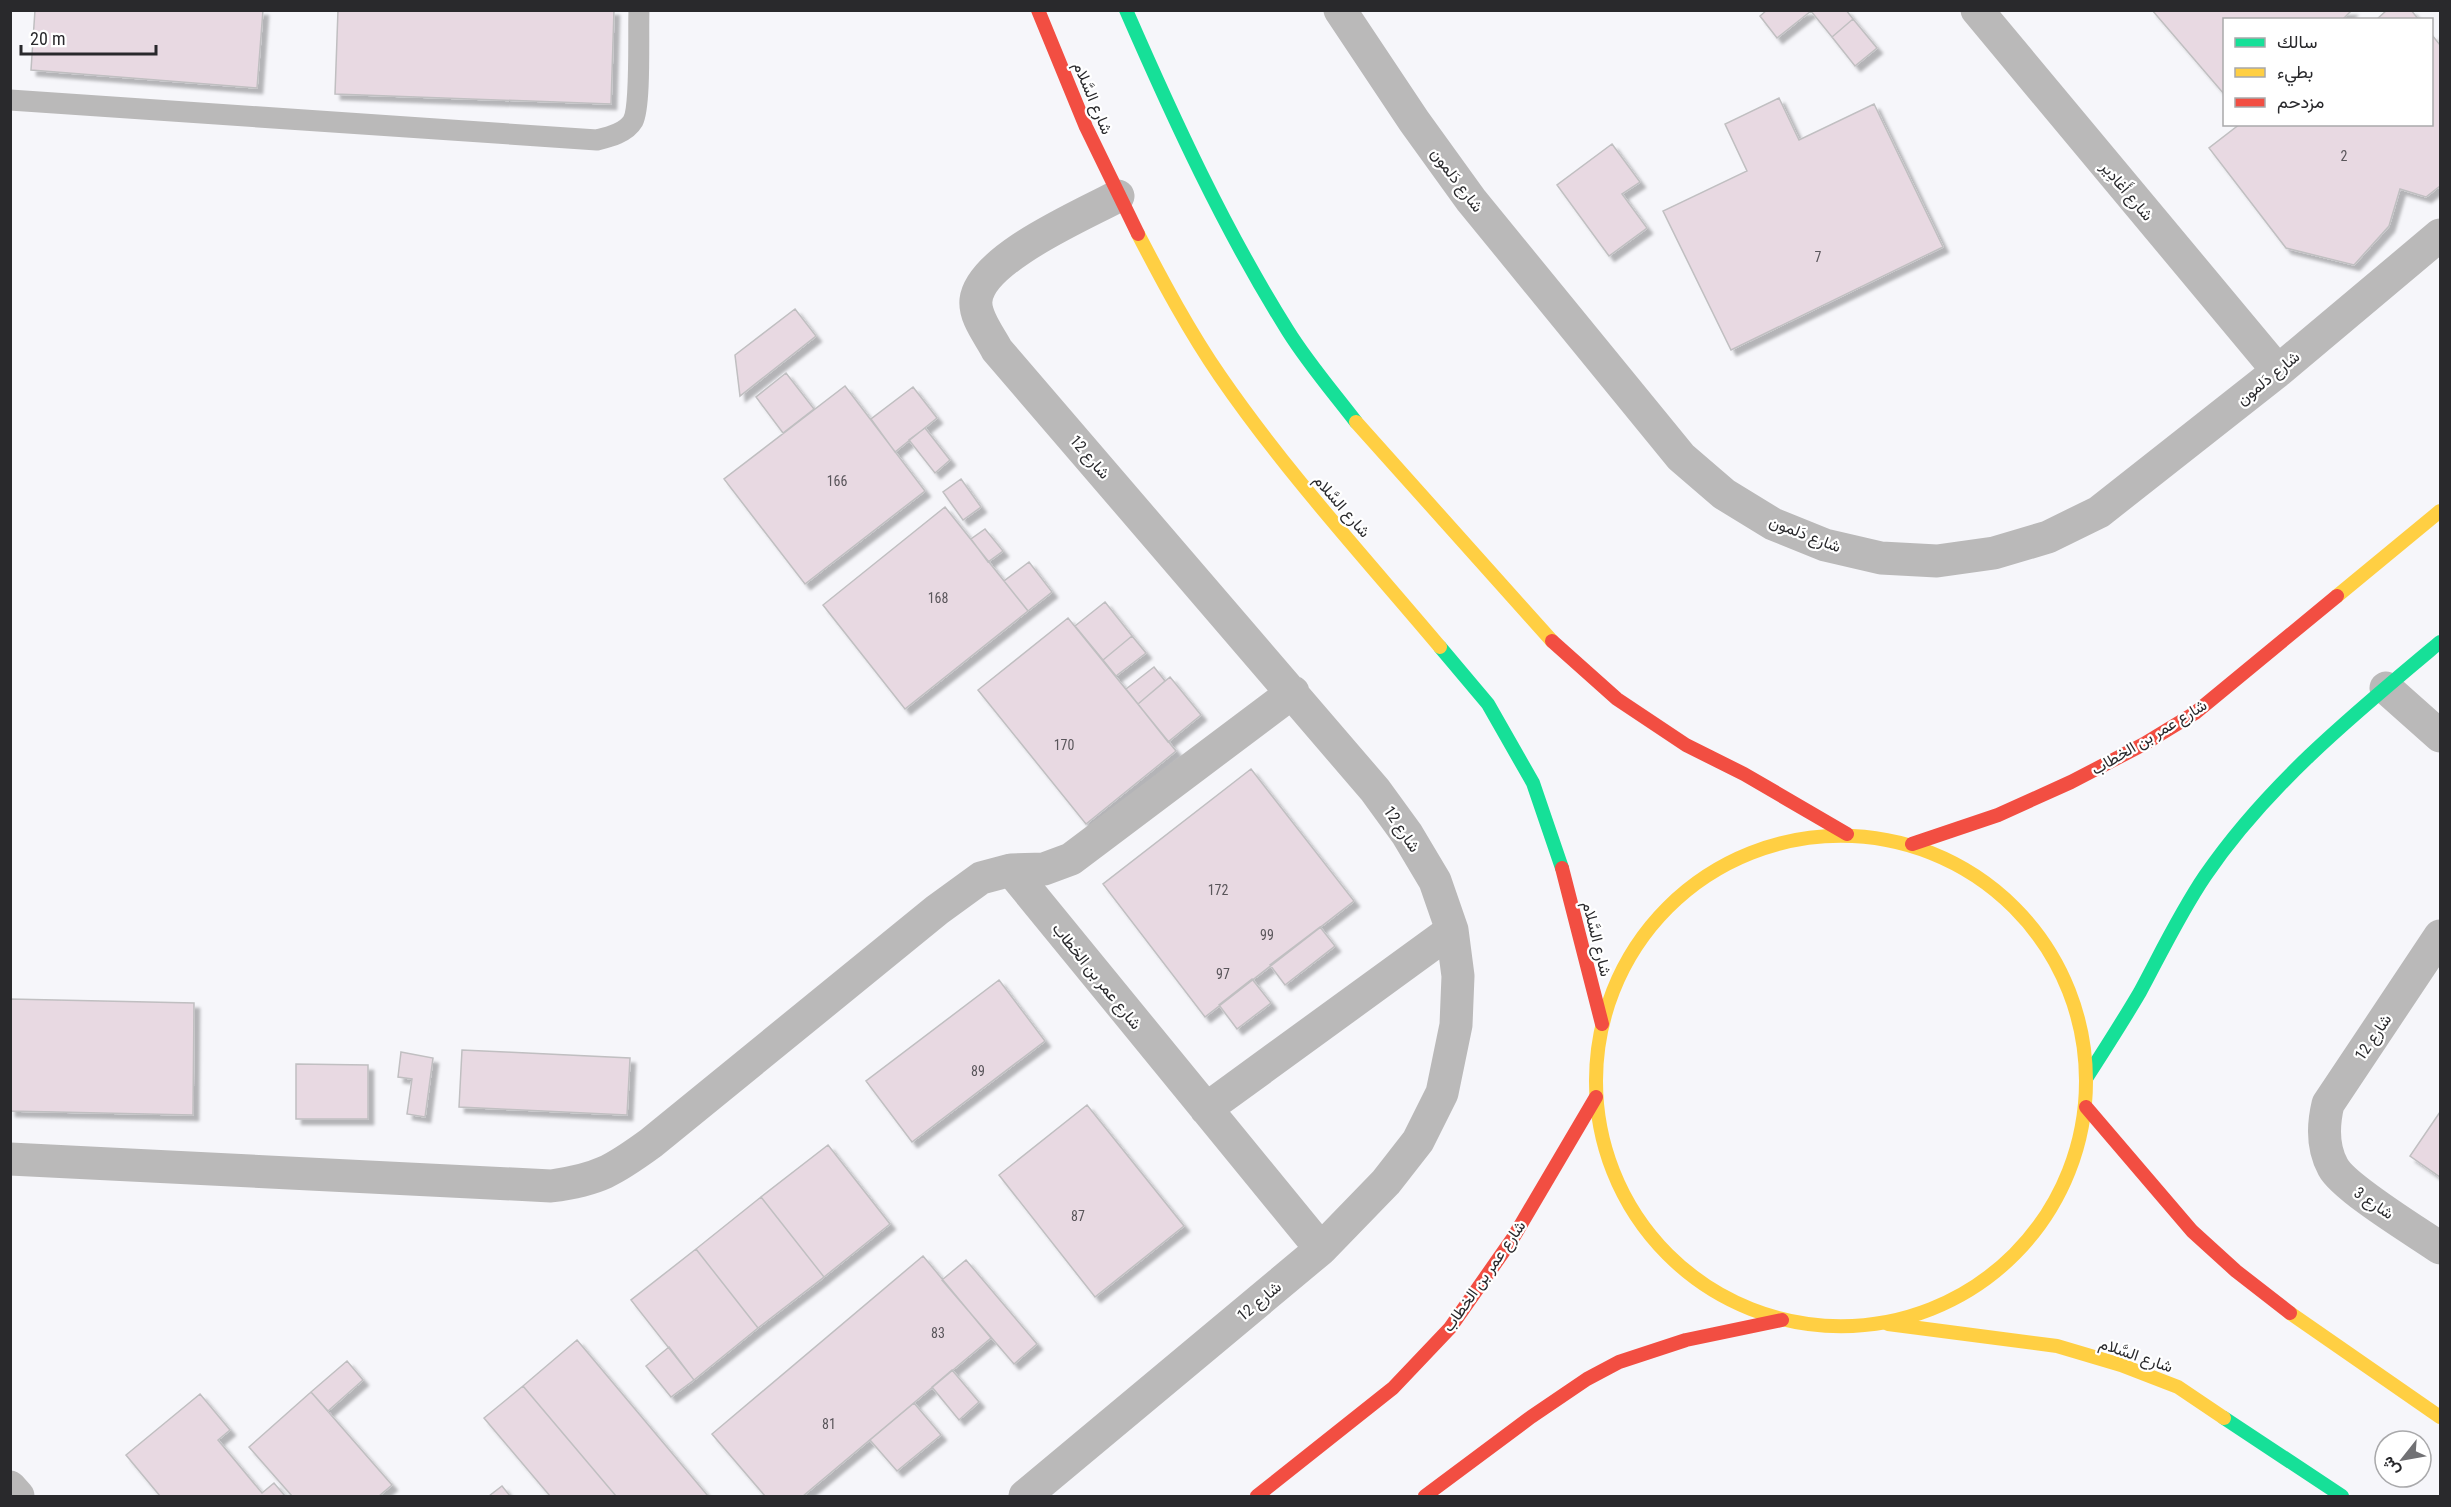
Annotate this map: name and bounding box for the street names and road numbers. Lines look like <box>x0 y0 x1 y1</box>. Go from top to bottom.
street label: شارع السَّلام <box>1067 59 1117 138</box>
street label: شارع دَلمون <box>1425 144 1487 217</box>
street label: شارع أَغادِير <box>2095 155 2159 226</box>
street label: شارع دَلمون <box>2233 347 2304 411</box>
street label: شارع 12 <box>1064 431 1114 484</box>
street label: شارع السَّلام <box>1308 471 1374 543</box>
street label: شارع دَلمون <box>1766 512 1844 558</box>
street label: شارع عمر بن الخطاب <box>2088 695 2211 781</box>
street label: شارع 12 <box>1378 802 1424 857</box>
street label: شارع السَّلام <box>1577 899 1616 979</box>
street label: شارع عمر بن الخطاب <box>1047 919 1146 1034</box>
street label: شارع 12 <box>2351 1010 2397 1065</box>
street label: شارع 3 <box>2349 1183 2397 1225</box>
street label: شارع عمر بن الخطاب <box>1439 1217 1531 1336</box>
street label: شارع 12 <box>1233 1277 1286 1326</box>
street label: شارع السَّلام <box>2096 1334 2175 1378</box>

